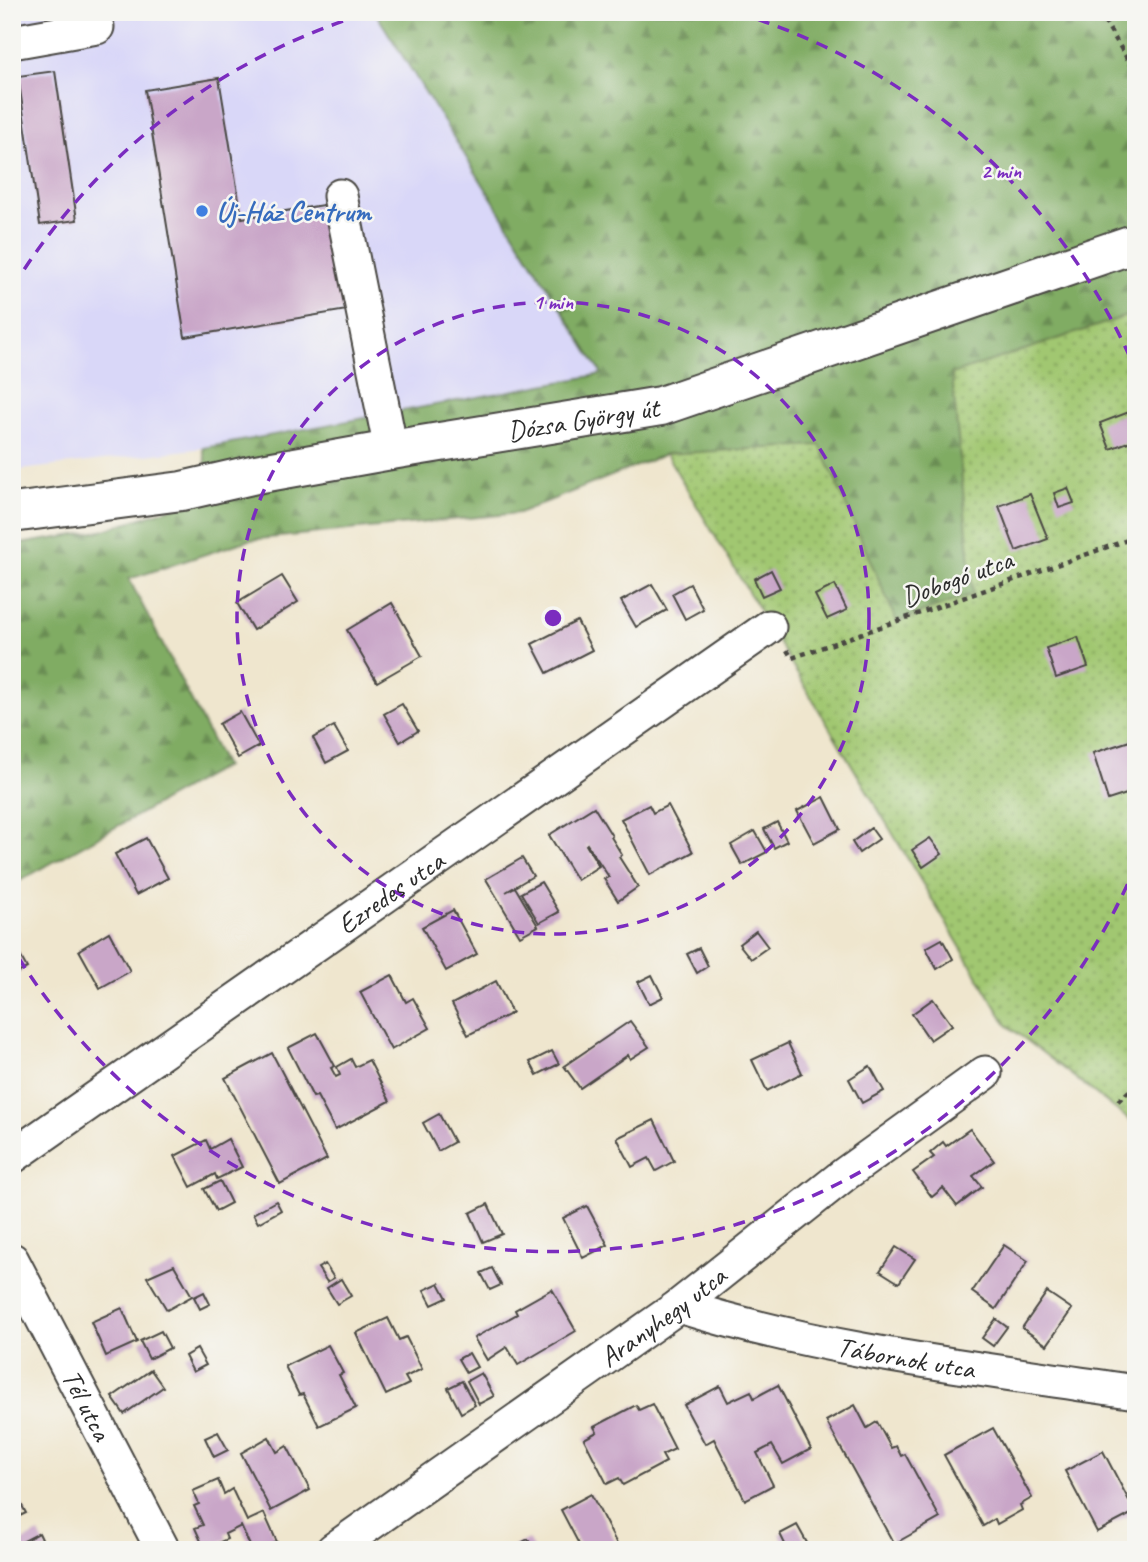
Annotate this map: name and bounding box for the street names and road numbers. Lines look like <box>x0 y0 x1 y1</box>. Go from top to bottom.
street label: Dózsa György út <box>505 389 664 448</box>
street label: Dobogó utca <box>897 541 1019 614</box>
street label: Ezredes utca <box>330 842 452 941</box>
street label: Aranyhegy utca <box>592 1257 734 1374</box>
street label: Tábornok utca <box>834 1328 979 1386</box>
street label: Tél utca <box>54 1363 121 1447</box>

